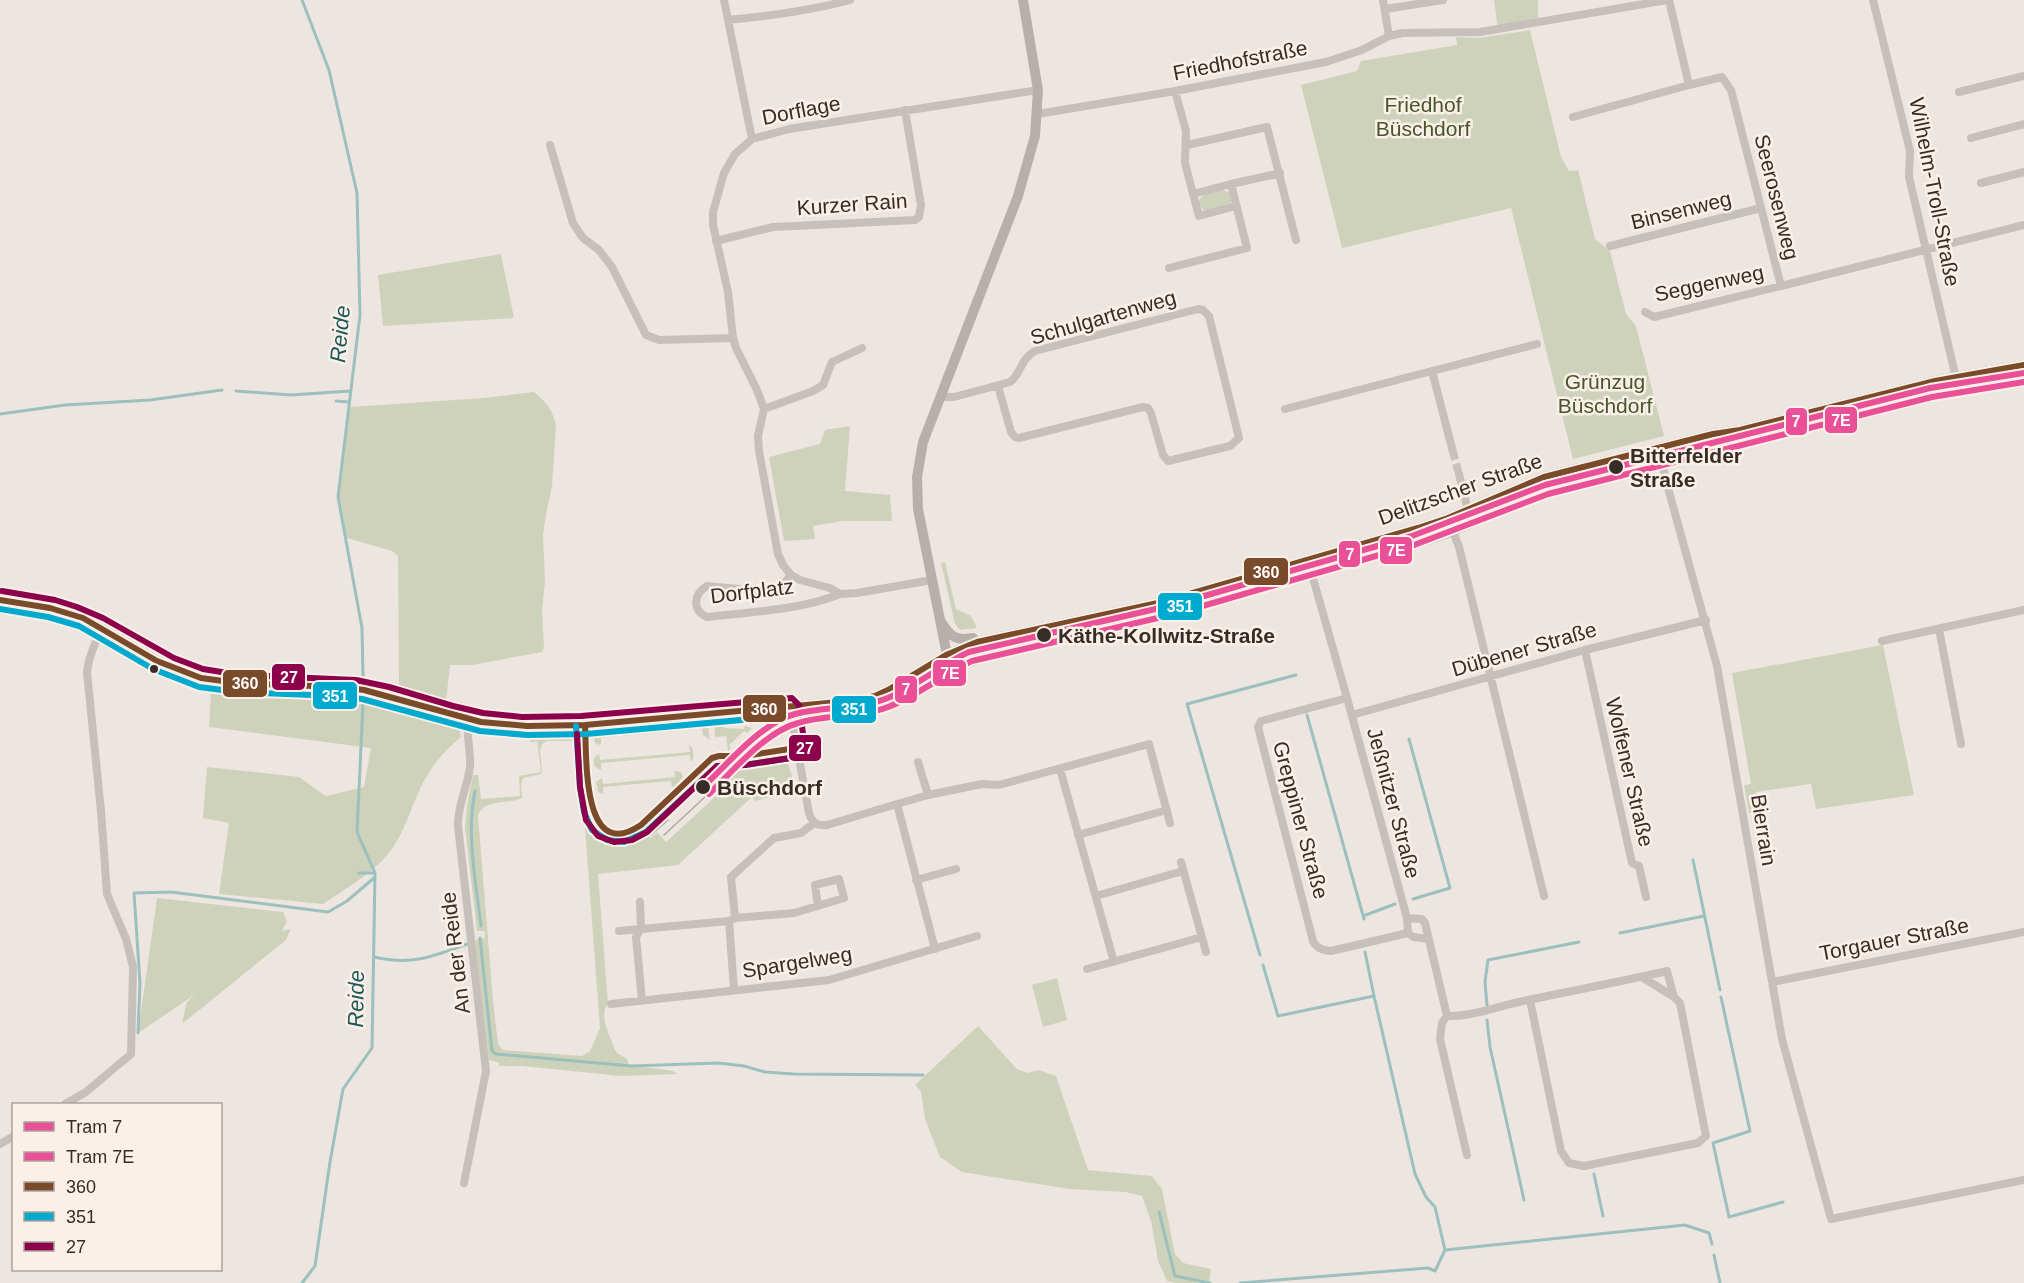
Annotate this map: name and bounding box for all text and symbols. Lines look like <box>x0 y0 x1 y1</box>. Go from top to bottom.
street label: Friedhofstraße <box>1171 36 1309 84</box>
street label: Dorflage <box>760 91 842 129</box>
park label: Friedhof Büschdorf <box>1376 93 1470 140</box>
street label: Wilhelm-Troll-Straße <box>1905 96 1965 288</box>
street label: Seerosenweg <box>1750 132 1804 262</box>
street label: Binsenweg <box>1628 186 1734 234</box>
street label: Kurzer Rain <box>796 189 908 219</box>
street label: Seggenweg <box>1652 260 1766 306</box>
street label: Schulgartenweg <box>1027 285 1179 349</box>
water label: Reide <box>325 304 355 364</box>
park label: Grünzug Büschdorf <box>1558 370 1652 417</box>
line badge: 7E <box>1824 406 1858 434</box>
line badge: 7 <box>1785 407 1808 436</box>
text: 7E <box>1831 412 1851 429</box>
text: 7 <box>1792 413 1801 430</box>
place label: Bitterfelder Straße <box>1630 444 1742 491</box>
street label: Delitzscher Straße <box>1375 449 1545 529</box>
marker: Bitterfelder Straße <box>1607 458 1625 476</box>
line badge: 7E <box>1379 536 1413 565</box>
line badge: 7 <box>1338 540 1361 568</box>
text: 7E <box>1386 542 1406 559</box>
text: 7 <box>1346 546 1355 563</box>
line badge: 360 <box>1243 557 1289 586</box>
text: 360 <box>1253 564 1279 581</box>
street label: Dorfplatz <box>709 574 795 608</box>
line badge: 351 <box>1157 592 1203 621</box>
text: 351 <box>1167 598 1193 615</box>
street label: Dübener Straße <box>1449 617 1599 681</box>
place label: Käthe-Kollwitz-Straße <box>1058 624 1275 647</box>
marker: Käthe-Kollwitz-Straße <box>1035 626 1053 644</box>
line badge: 7E <box>932 659 967 687</box>
unlabelled marker <box>148 663 160 675</box>
line badge: 27 <box>271 663 306 691</box>
text: 7E <box>940 665 960 682</box>
line badge: 360 <box>222 669 268 698</box>
text: 27 <box>280 669 298 686</box>
text: 360 <box>232 675 258 692</box>
line badge: 7 <box>894 675 918 704</box>
line badge: 351 <box>312 681 358 710</box>
text: 7 <box>902 681 911 698</box>
text: 351 <box>322 688 348 705</box>
line badge: 360 <box>742 694 787 723</box>
line badge: 351 <box>831 695 877 724</box>
street label: Wolfener Straße <box>1602 695 1658 849</box>
text: 360 <box>751 701 777 718</box>
text: 351 <box>841 701 867 718</box>
street label: Jeßnitzer Straße <box>1363 725 1425 881</box>
line badge: 27 <box>788 734 822 762</box>
street label: Greppiner Straße <box>1269 739 1333 901</box>
text: 27 <box>796 740 814 757</box>
place label: Büschdorf <box>717 776 823 799</box>
marker: Büschdorf <box>694 778 712 796</box>
street label: Bierrain <box>1747 792 1781 868</box>
street label: An der Reide <box>436 891 474 1015</box>
street label: Torgauer Straße <box>1817 913 1971 965</box>
street label: Spargelweg <box>740 942 854 982</box>
water label: Reide <box>343 970 369 1028</box>
legend <box>12 1103 222 1271</box>
text: Tram 7 <box>66 1117 122 1137</box>
text: Tram 7E <box>66 1147 134 1167</box>
text: 360 <box>66 1177 96 1197</box>
text: 351 <box>66 1207 96 1227</box>
text: 27 <box>66 1237 86 1257</box>

